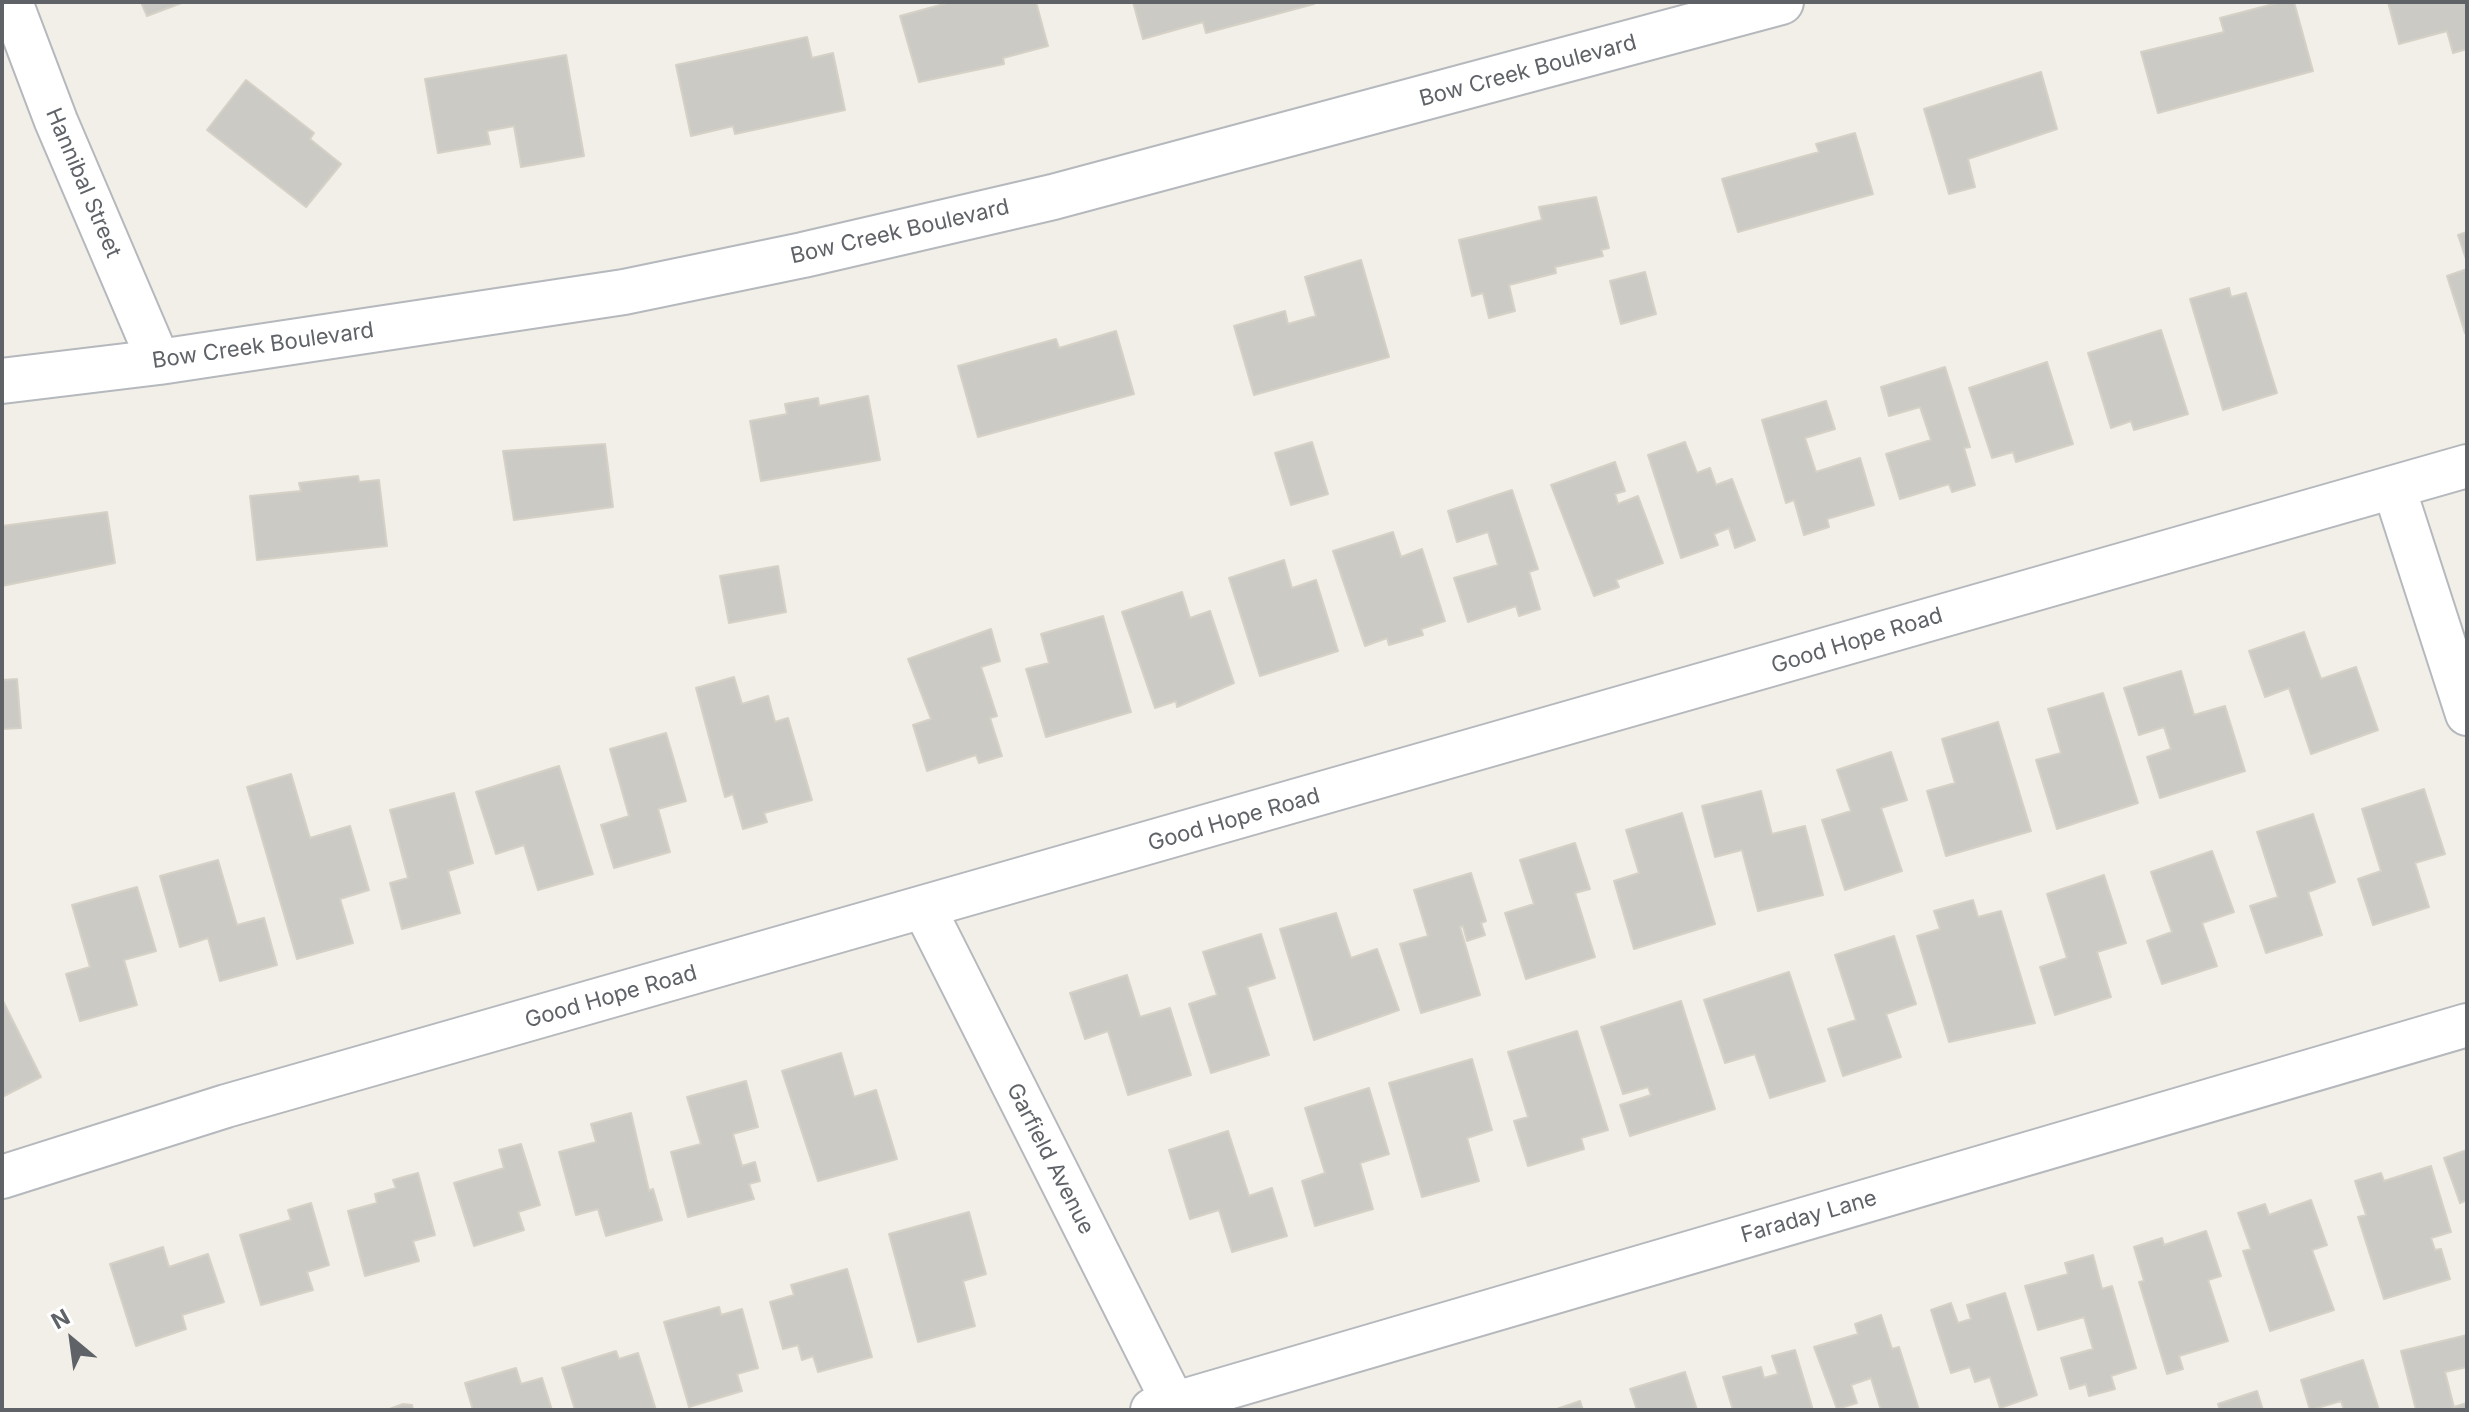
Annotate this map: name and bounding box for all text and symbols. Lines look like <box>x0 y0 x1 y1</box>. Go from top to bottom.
street label: Bow Creek Boulevard <box>1417 29 1639 113</box>
street label: Hannibal Street <box>40 104 126 262</box>
street label: Bow Creek Boulevard <box>788 194 1012 270</box>
street label: Bow Creek Boulevard <box>150 317 376 375</box>
street label: Good Hope Road <box>1768 602 1946 680</box>
street label: Good Hope Road <box>1145 783 1323 857</box>
street label: Good Hope Road <box>522 960 700 1034</box>
street label: Garfield Avenue <box>1001 1079 1099 1239</box>
street label: Faraday Lane <box>1738 1185 1880 1249</box>
north arrow <box>32 1300 112 1380</box>
text: N <box>47 1304 74 1334</box>

